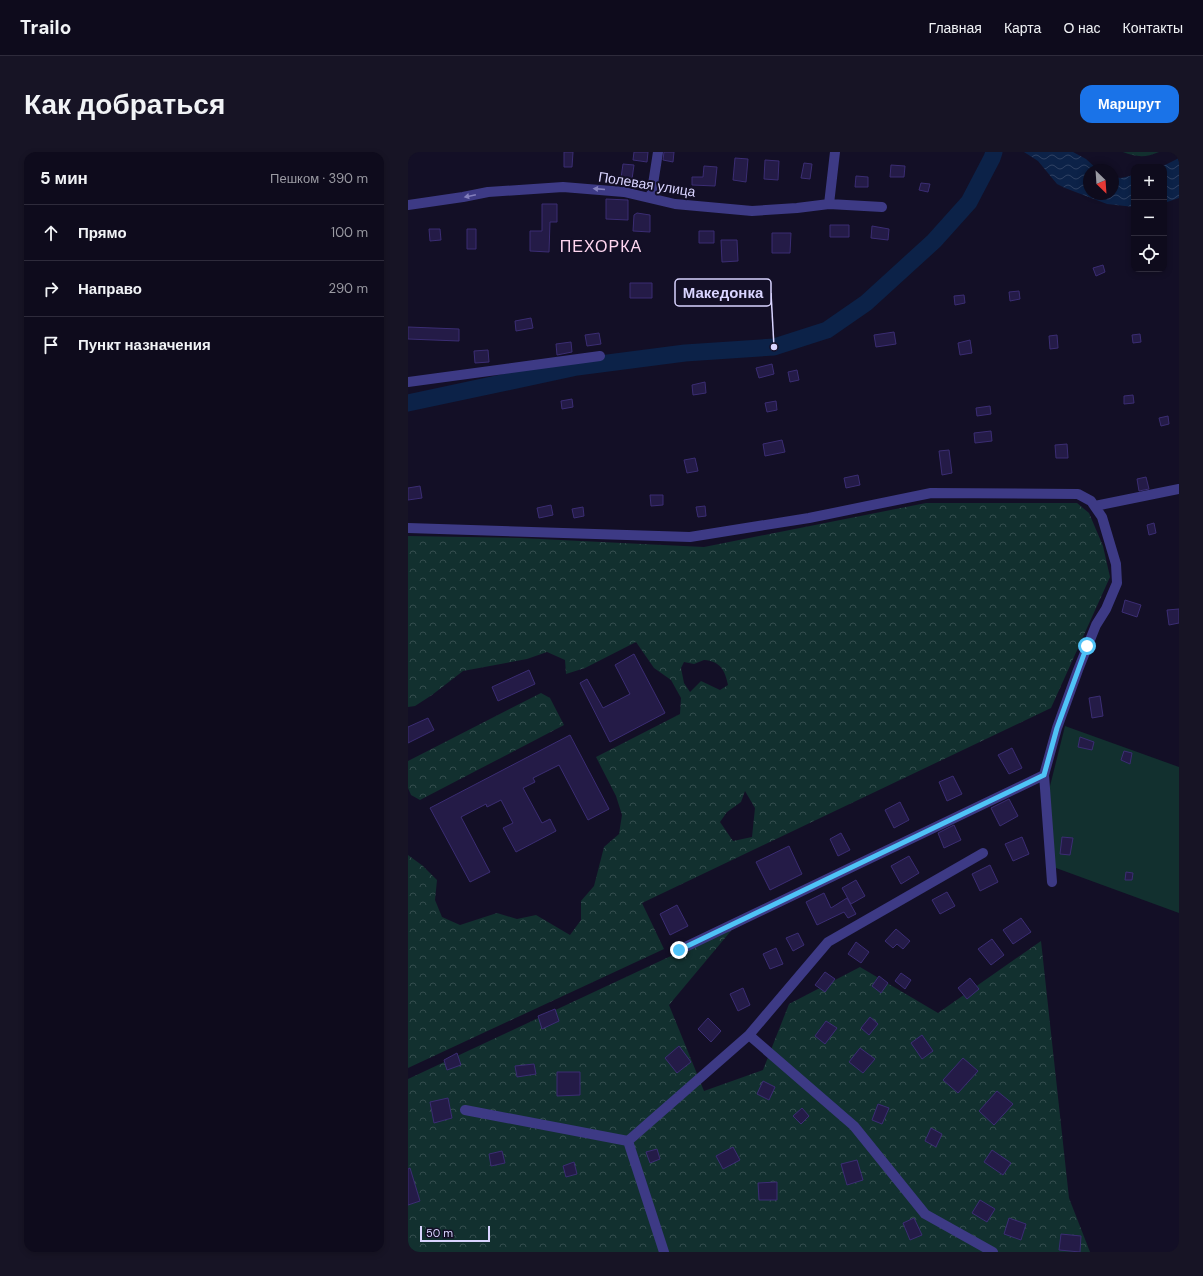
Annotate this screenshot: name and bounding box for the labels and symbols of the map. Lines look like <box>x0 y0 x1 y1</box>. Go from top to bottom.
north arrow <box>1083 164 1119 200</box>
street label: Полевая улица <box>597 167 697 201</box>
one-way arrow <box>593 186 605 193</box>
one-way arrow <box>463 194 476 200</box>
district label: ПЕХОРКА <box>560 236 642 257</box>
callout: Македонка <box>675 279 771 306</box>
text: Македонка <box>683 283 764 303</box>
route start <box>1078 637 1096 655</box>
route end <box>670 941 688 959</box>
scale bar <box>420 1224 490 1243</box>

